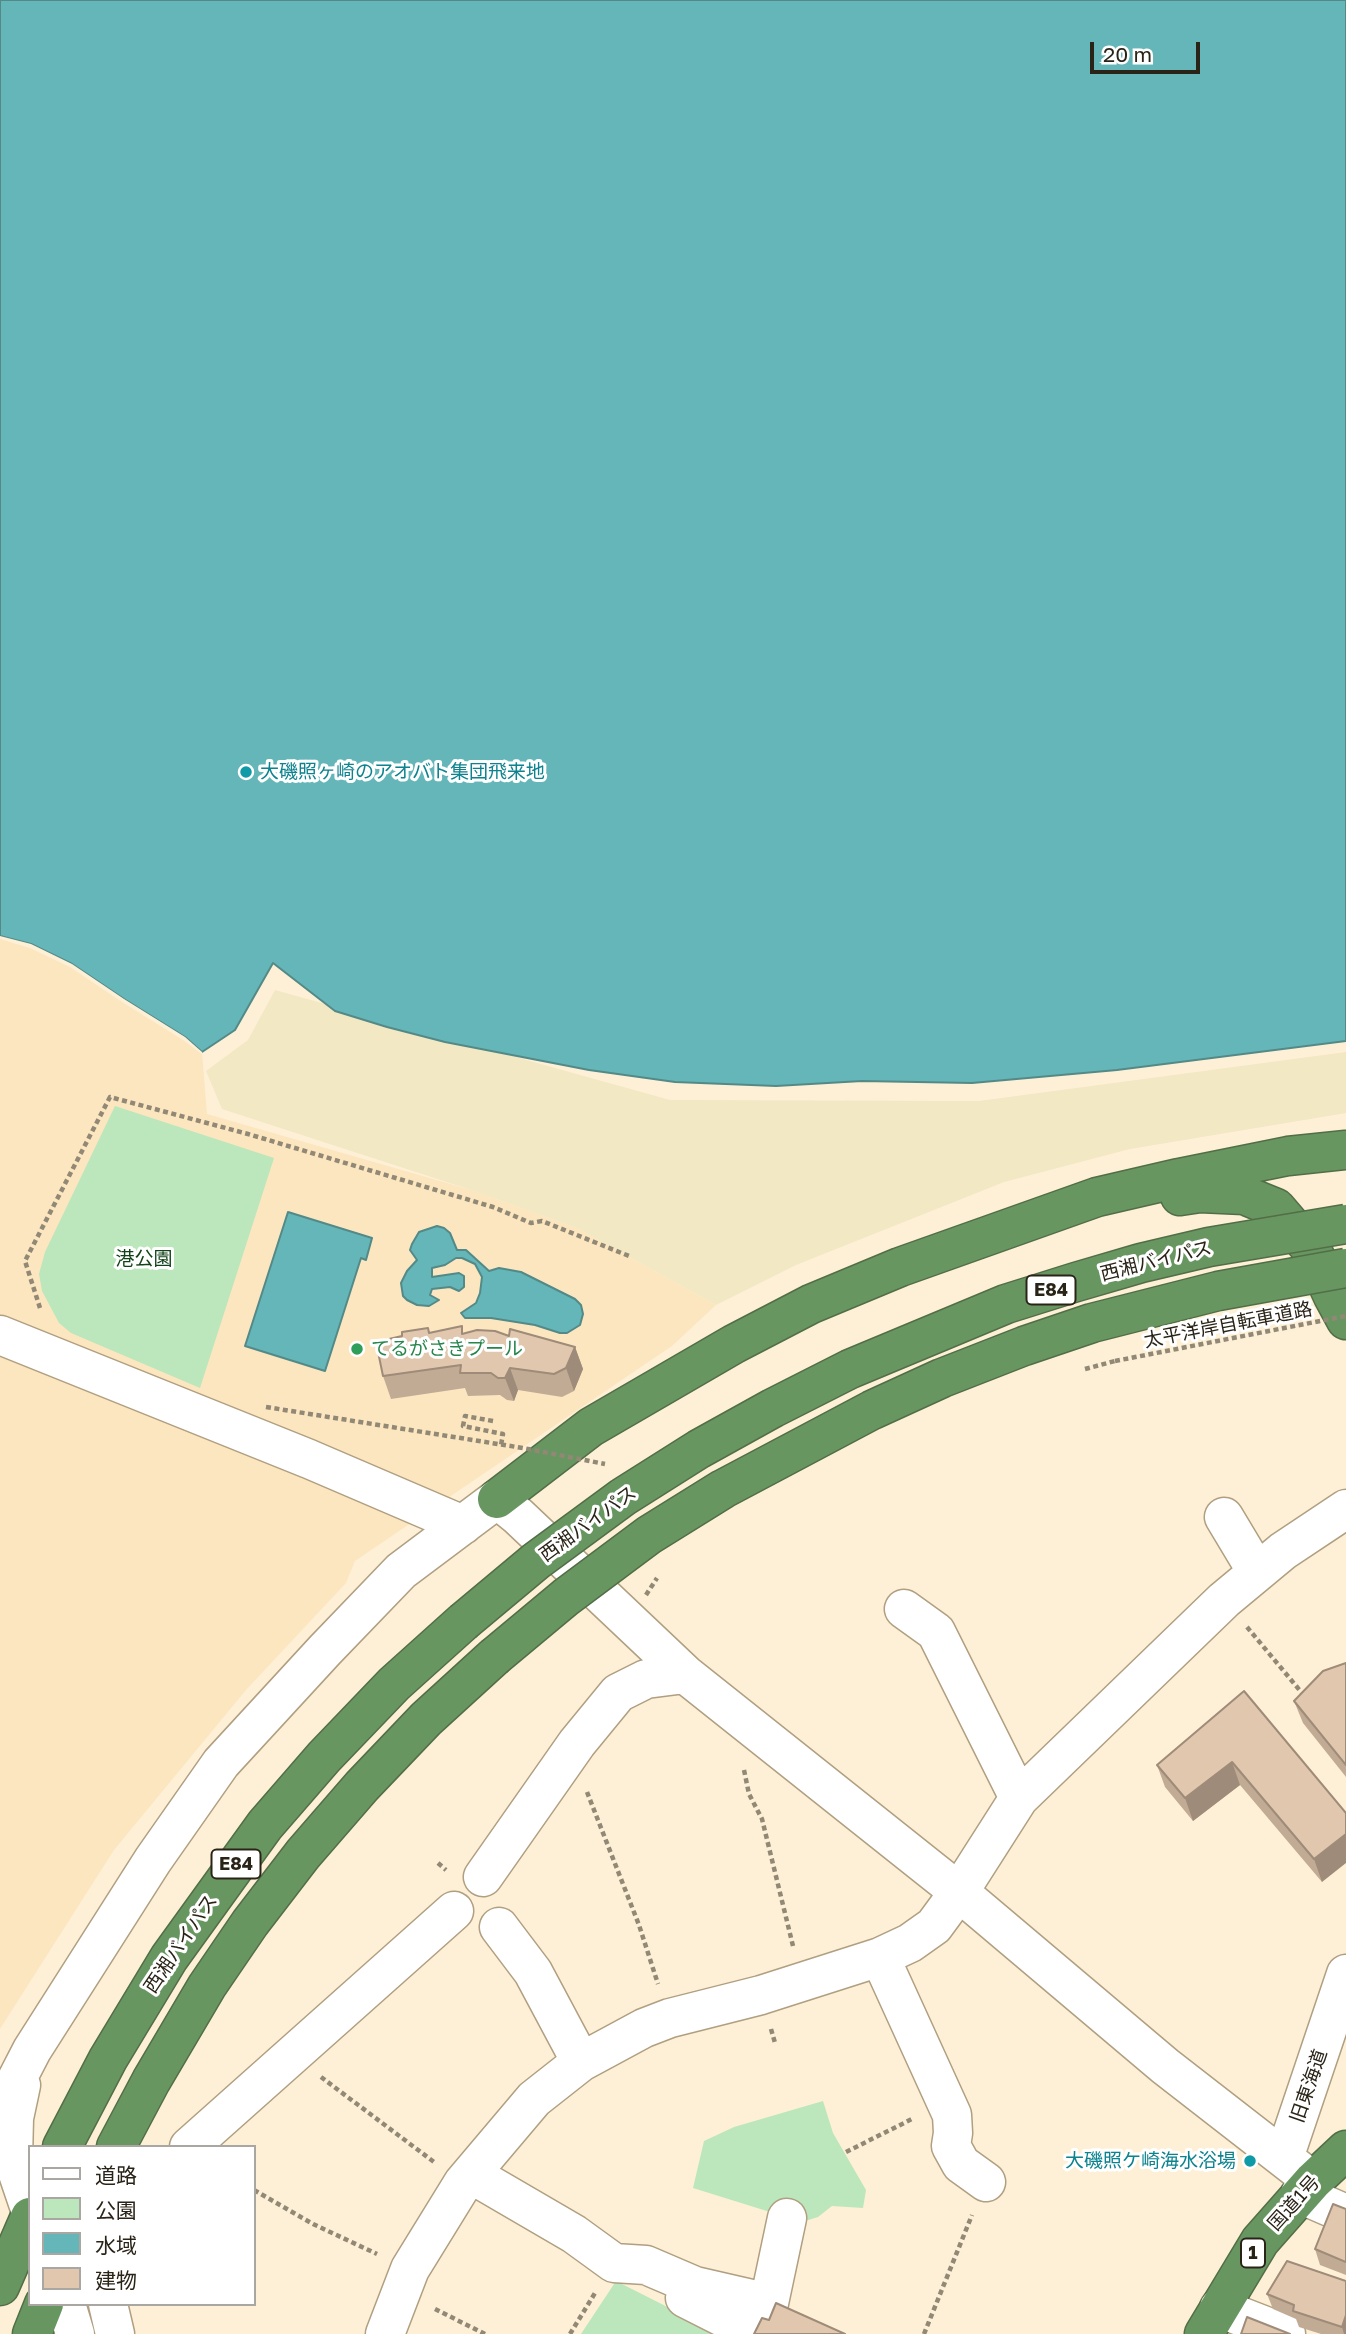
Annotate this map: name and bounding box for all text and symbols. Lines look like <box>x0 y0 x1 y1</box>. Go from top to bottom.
scale bar <box>1094 28 1204 72</box>
text: 20 m <box>1103 41 1152 67</box>
place label: 大磯照ヶ崎のアオバト集団飛来地 <box>260 761 545 783</box>
marker: 大磯照ヶ崎のアオバト集団飛来地 <box>238 764 254 780</box>
street label: 西湘バイパス <box>1098 1236 1214 1286</box>
park label: 港公園 <box>116 1248 172 1270</box>
road number: E84 <box>1026 1275 1076 1304</box>
street label: 太平洋岸自転車道路 <box>1142 1297 1314 1353</box>
place label: てるがさきプール <box>371 1338 523 1360</box>
marker: てるがさきプール <box>349 1341 365 1357</box>
street label: 西湘バイパス <box>535 1481 641 1567</box>
road number: E84 <box>212 1850 260 1878</box>
street label: 西湘バイパス <box>140 1890 222 1998</box>
street label: 旧東海道 <box>1286 2046 1332 2126</box>
legend <box>28 2145 256 2306</box>
place label: 大磯照ケ崎海水浴場 <box>1065 2150 1236 2172</box>
marker: 大磯照ケ崎海水浴場 <box>1242 2153 1258 2169</box>
text: 道路 <box>95 2162 137 2188</box>
street label: 国道1号 <box>1263 2171 1325 2235</box>
text: 公園 <box>95 2197 137 2223</box>
text: 水域 <box>95 2232 137 2258</box>
road number: 1 <box>1241 2238 1265 2267</box>
text: 建物 <box>95 2267 137 2293</box>

